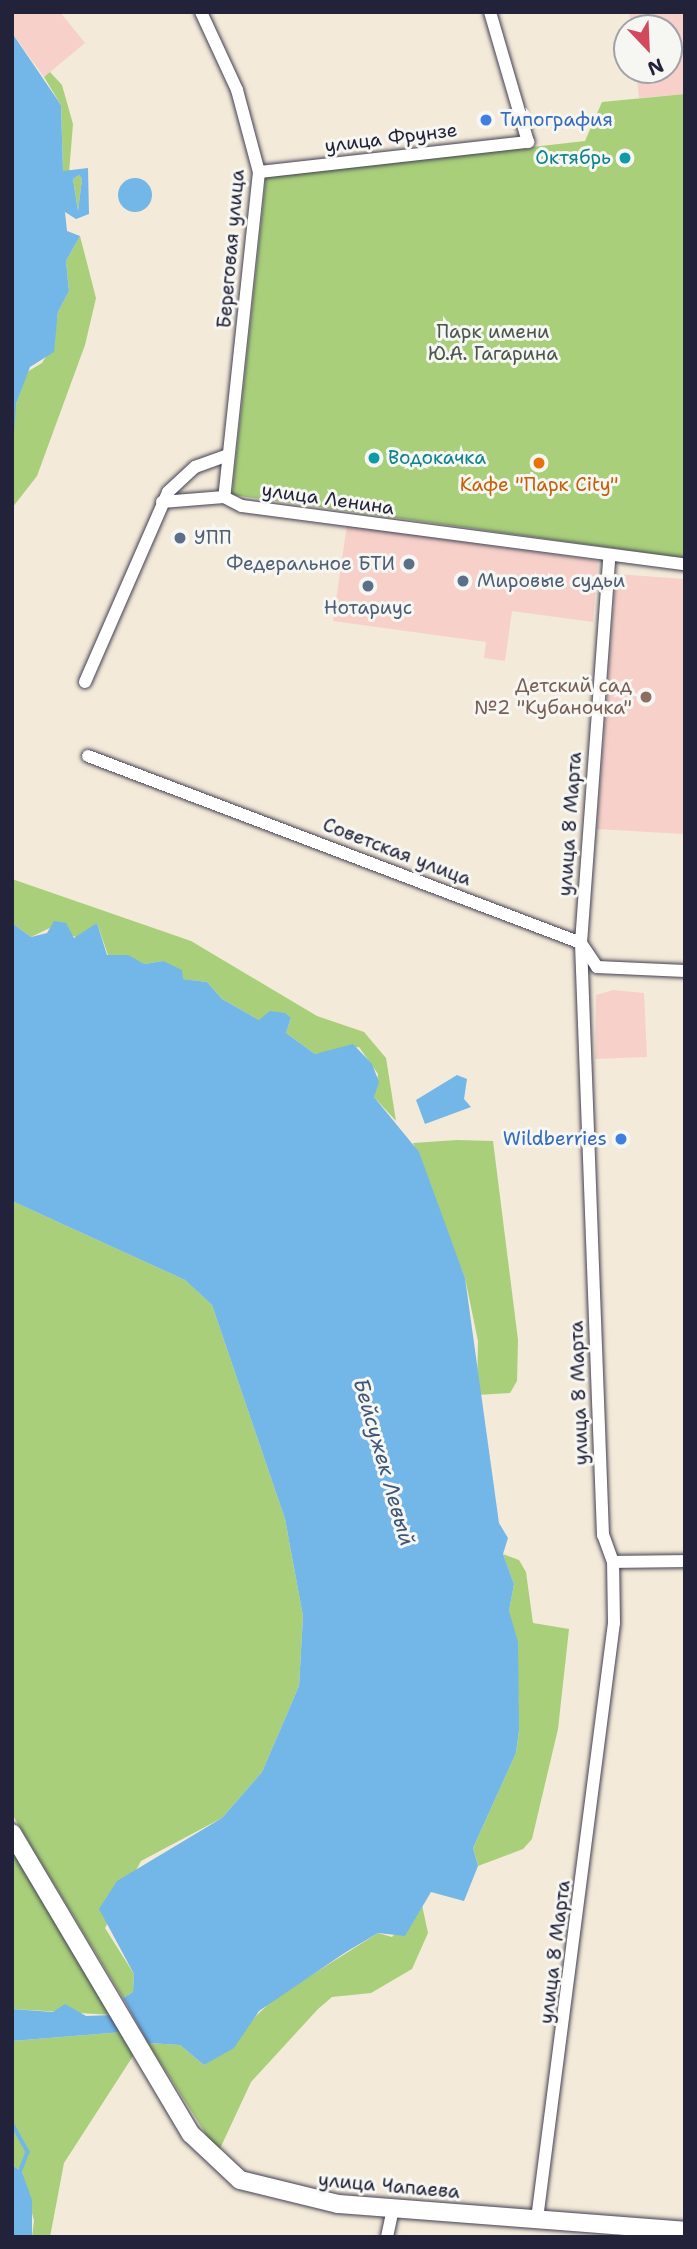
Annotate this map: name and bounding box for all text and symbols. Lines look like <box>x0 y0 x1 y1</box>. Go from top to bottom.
north arrow <box>613 14 683 84</box>
text: N <box>644 53 667 81</box>
place label: Типография <box>500 109 613 131</box>
marker: Типография <box>478 112 494 128</box>
street label: улица Фрунзе <box>323 119 459 157</box>
place label: Октябрь <box>535 147 611 169</box>
marker: Октябрь <box>617 150 633 166</box>
street label: Береговая улица <box>213 169 249 329</box>
park label: Парк имени Ю.А. Гагарина <box>428 321 558 365</box>
place label: Водокачка <box>388 447 486 469</box>
marker: Водокачка <box>366 450 382 466</box>
marker: Кафе "Парк City" <box>531 455 547 471</box>
place label: Кафе "Парк City" <box>460 474 618 496</box>
street label: улица Ленина <box>260 478 396 520</box>
place label: УПП <box>194 527 232 549</box>
marker: УПП <box>172 530 188 546</box>
place label: Федеральное БТИ <box>226 553 395 575</box>
marker: Федеральное БТИ <box>401 556 417 572</box>
place label: Мировые судьи <box>477 570 625 592</box>
marker: Мировые судьи <box>455 573 471 589</box>
marker: Нотариус <box>360 578 376 594</box>
place label: Нотариус <box>324 597 412 619</box>
place label: Детский сад №2 "Кубаночка" <box>474 675 632 719</box>
marker: Детский сад №2 "Кубаночка" <box>638 689 654 705</box>
street label: улица 8 Марта <box>554 751 586 897</box>
street label: Советская улица <box>320 813 474 891</box>
place label: Wildberries <box>503 1128 607 1150</box>
marker: Wildberries <box>613 1131 629 1147</box>
street label: улица 8 Марта <box>565 1320 593 1466</box>
water label: Бейсужек Левый <box>348 1375 420 1549</box>
street label: улица 8 Марта <box>535 1879 575 2025</box>
street label: улица Чапаева <box>317 2168 461 2204</box>

